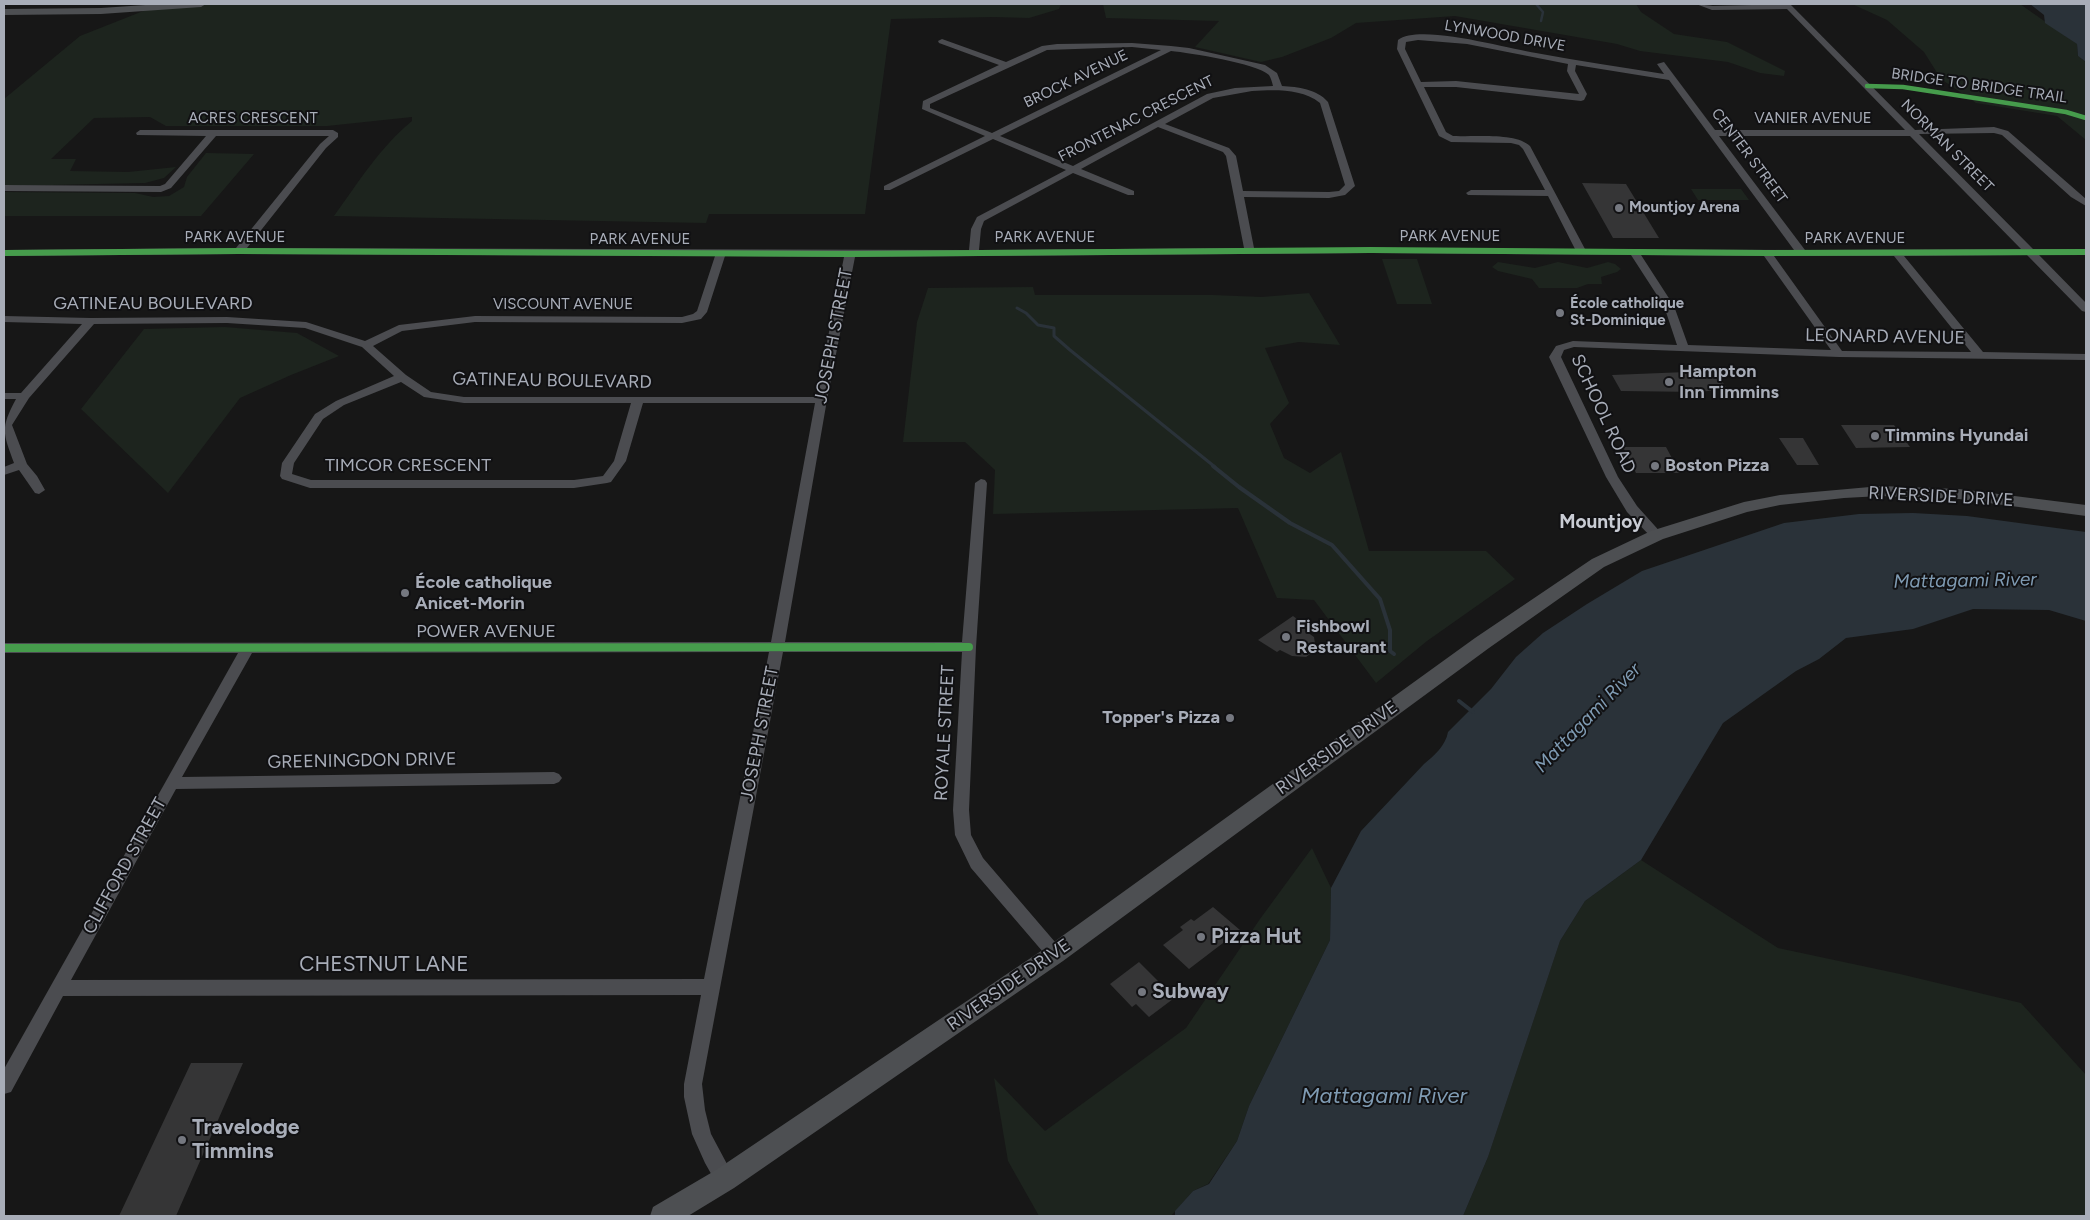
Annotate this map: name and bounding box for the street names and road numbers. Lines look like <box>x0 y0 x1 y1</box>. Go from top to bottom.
street label: LYNWOOD DRIVE <box>1443 16 1567 56</box>
street label: BROCK AVENUE <box>1021 46 1131 112</box>
street label: BRIDGE TO BRIDGE TRAIL <box>1890 65 2068 107</box>
street label: FRONTENAC CRESCENT <box>1055 72 1217 166</box>
street label: NORMAN STREET <box>1897 96 1997 196</box>
street label: CENTER STREET <box>1707 105 1791 207</box>
street label: ACRES CRESCENT <box>188 110 318 128</box>
street label: VANIER AVENUE <box>1754 110 1872 128</box>
street label: PARK AVENUE <box>1400 228 1500 246</box>
street label: PARK AVENUE <box>185 229 285 247</box>
street label: PARK AVENUE <box>995 229 1095 247</box>
street label: PARK AVENUE <box>1805 230 1905 248</box>
street label: PARK AVENUE <box>590 231 690 249</box>
street label: JOSEPH STREET <box>810 267 858 405</box>
street label: GATINEAU BOULEVARD <box>53 293 253 315</box>
street label: VISCOUNT AVENUE <box>493 296 633 314</box>
street label: LEONARD AVENUE <box>1805 325 1965 349</box>
street label: SCHOOL ROAD <box>1566 351 1640 477</box>
street label: GATINEAU BOULEVARD <box>452 368 652 394</box>
street label: TIMCOR CRESCENT <box>325 455 491 477</box>
street label: RIVERSIDE DRIVE <box>1868 482 2014 512</box>
street label: POWER AVENUE <box>416 621 556 643</box>
street label: ROYALE STREET <box>931 664 959 802</box>
street label: JOSEPH STREET <box>736 665 784 803</box>
street label: RIVERSIDE DRIVE <box>1272 696 1402 800</box>
street label: GREENINGDON DRIVE <box>267 749 457 773</box>
street label: CLIFFORD STREET <box>79 794 171 938</box>
street label: RIVERSIDE DRIVE <box>943 934 1075 1036</box>
street label: CHESTNUT LANE <box>299 952 469 978</box>

